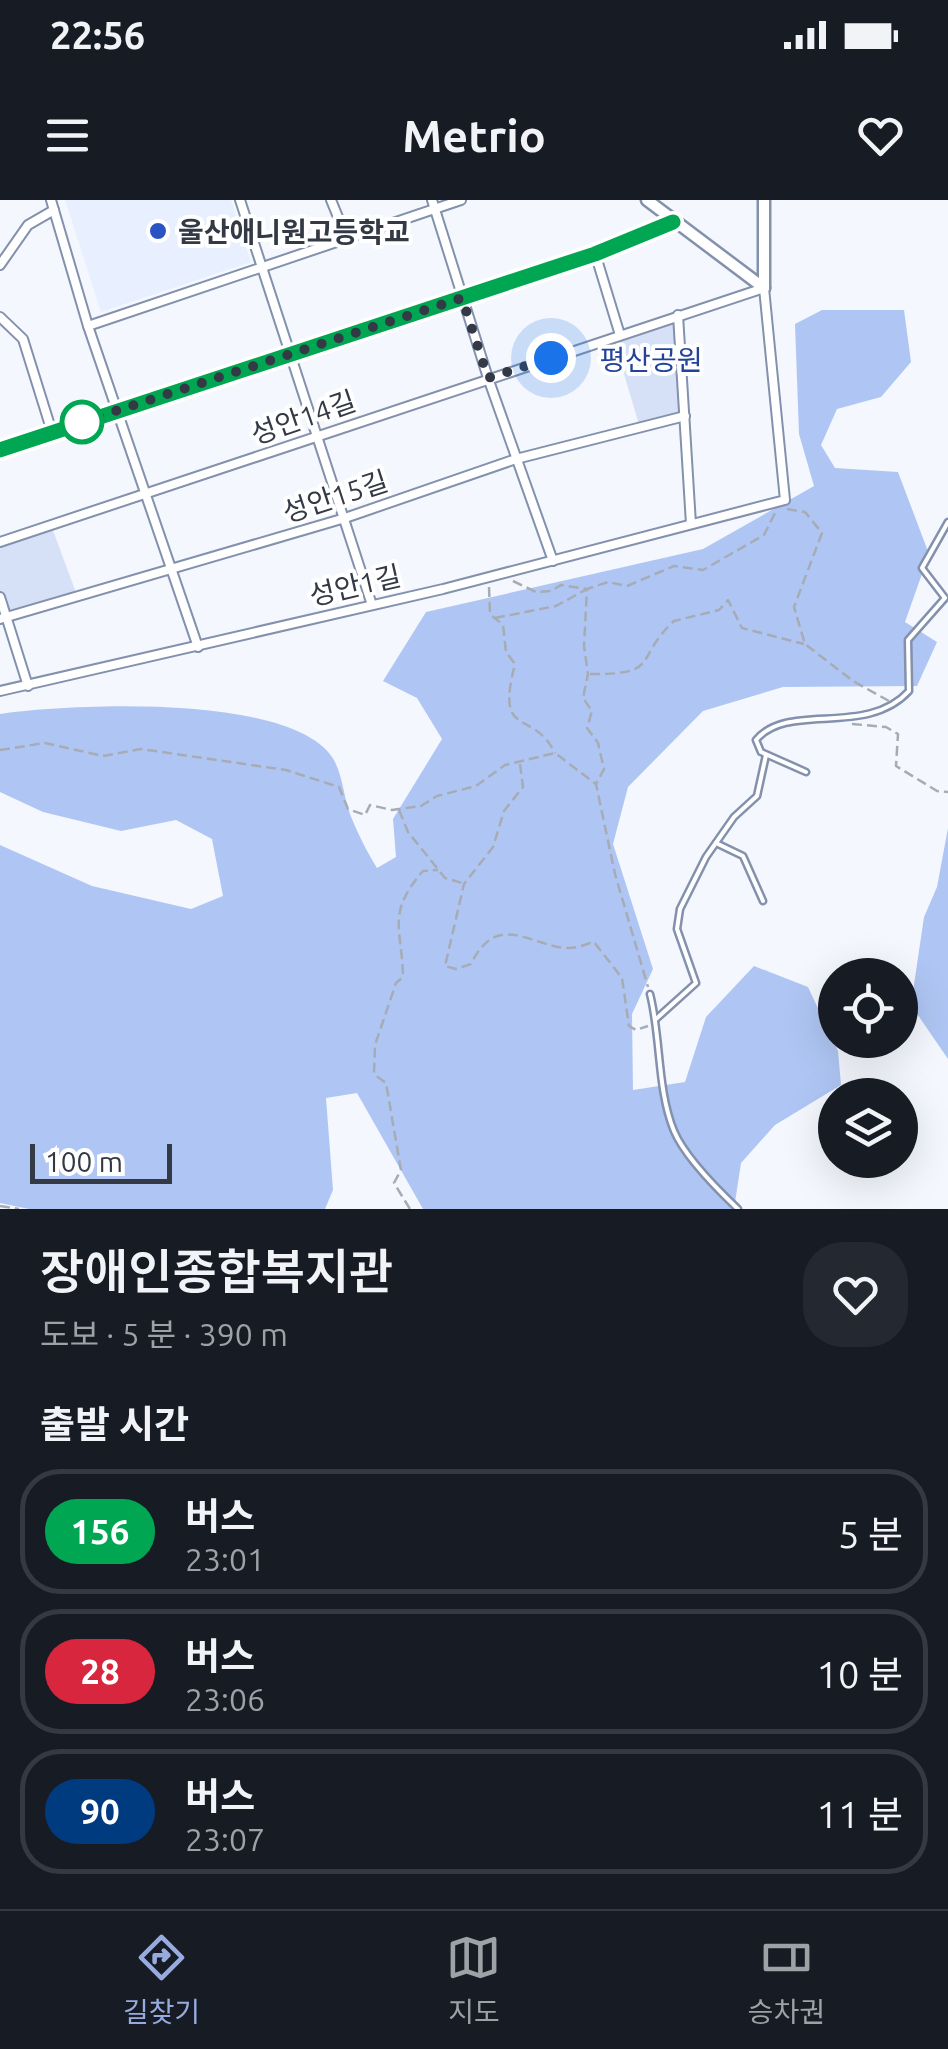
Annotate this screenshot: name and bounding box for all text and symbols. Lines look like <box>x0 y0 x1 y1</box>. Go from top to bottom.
text: 22:56 <box>50 14 145 56</box>
icon: menu <box>40 108 95 163</box>
icon: heart <box>853 108 908 163</box>
text: Metrio <box>402 110 546 161</box>
place label: 울산애니원고등학교 <box>178 216 410 247</box>
marker: 울산애니원고등학교 <box>147 220 169 242</box>
your location <box>526 333 576 383</box>
park label: 평산공원 <box>599 344 703 375</box>
street label: 성안14길 <box>246 385 360 449</box>
unlabelled marker <box>61 401 103 443</box>
street label: 성안15길 <box>278 464 392 528</box>
street label: 성안1길 <box>306 559 404 611</box>
map controls <box>818 958 918 1178</box>
button: locate <box>818 958 918 1058</box>
button: layers <box>818 1078 918 1178</box>
scale bar <box>30 1139 172 1184</box>
text: 100 m <box>45 1146 123 1177</box>
button: heart <box>803 1242 908 1347</box>
text: 장애인종합복지관 <box>40 1244 393 1298</box>
text: 도보 · 5 분 · 390 m <box>40 1316 288 1352</box>
text: 출발 시간 <box>40 1403 189 1445</box>
text: 버스 <box>185 1495 255 1537</box>
text: 156 <box>70 1511 130 1551</box>
text: 5 분 <box>838 1513 903 1555</box>
text: 23:01 <box>185 1541 265 1577</box>
text: 버스 <box>185 1635 255 1677</box>
text: 28 <box>80 1651 120 1691</box>
text: 10 분 <box>816 1653 903 1695</box>
text: 23:06 <box>185 1681 265 1717</box>
text: 버스 <box>185 1775 255 1817</box>
text: 90 <box>80 1791 120 1831</box>
text: 11 분 <box>816 1793 903 1835</box>
text: 23:07 <box>185 1821 265 1857</box>
tab: 길찾기 <box>123 1930 200 2030</box>
tab: 지도 <box>446 1930 501 2030</box>
tab: 승차권 <box>748 1930 825 2030</box>

